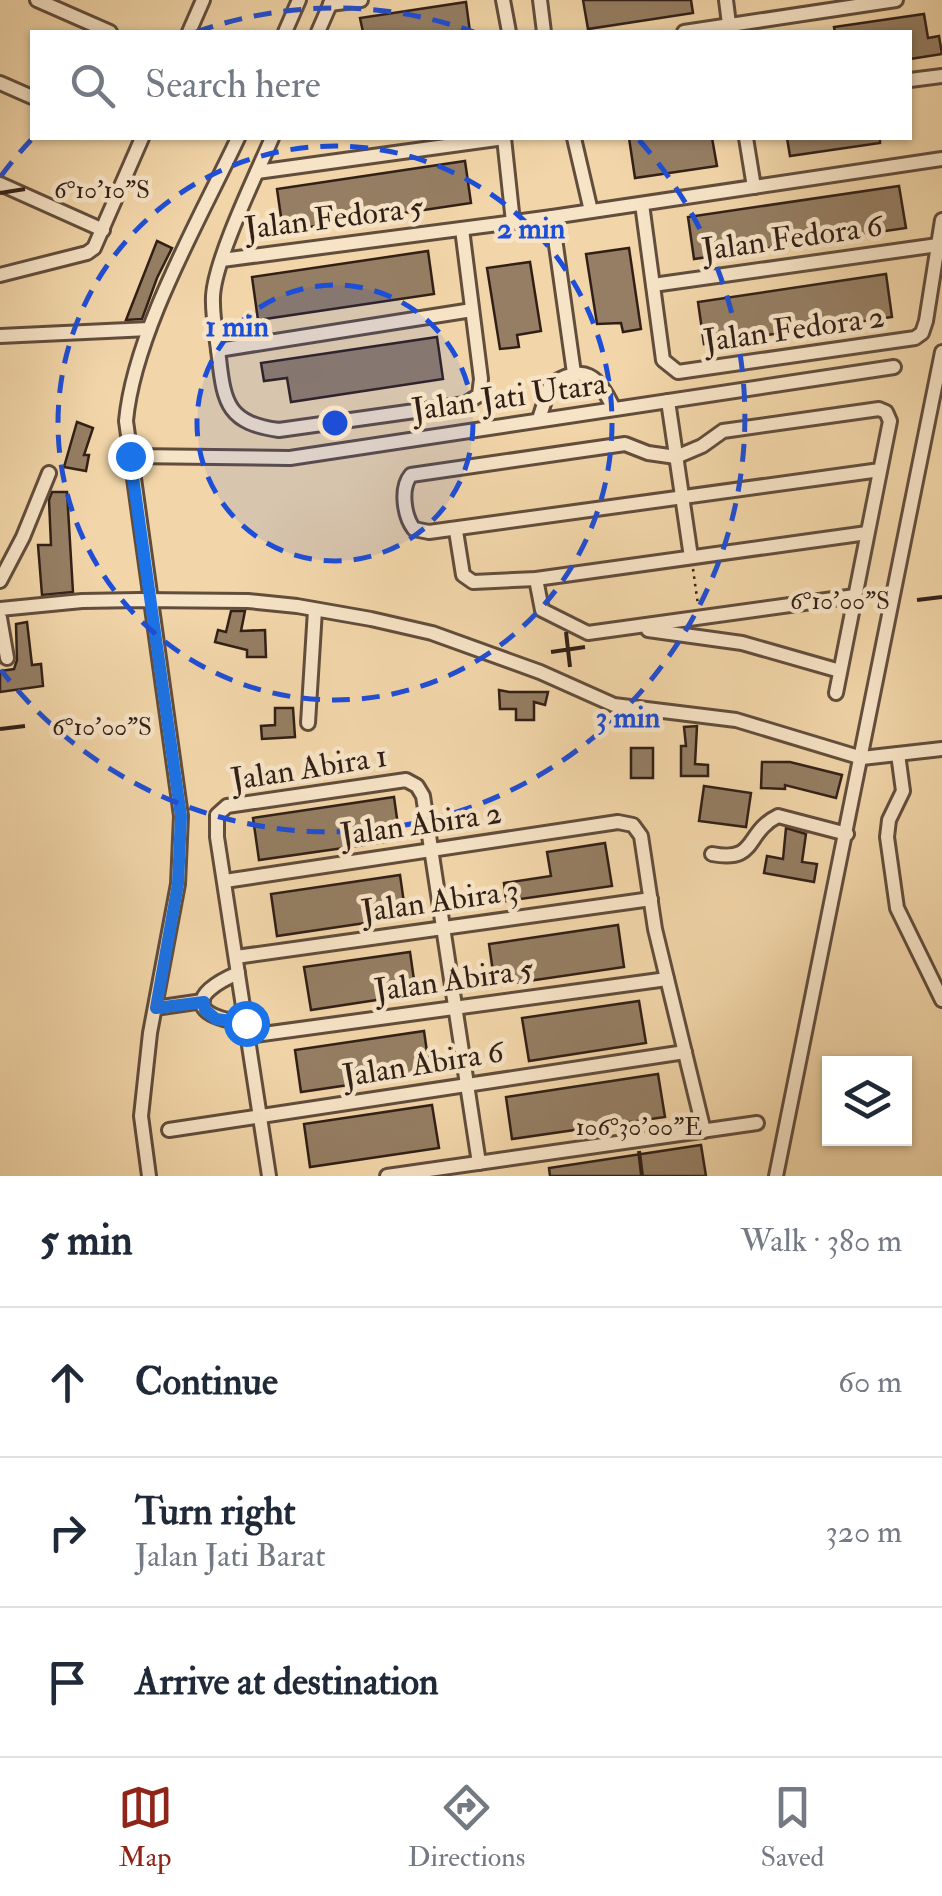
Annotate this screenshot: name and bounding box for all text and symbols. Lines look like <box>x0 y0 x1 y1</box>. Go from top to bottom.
search box <box>30 30 912 140</box>
icon: search <box>65 58 120 113</box>
text: Search here <box>145 61 321 109</box>
text: 6°10'10"S <box>54 175 150 206</box>
street label: Jalan Fedora 5 <box>241 187 426 249</box>
street label: Jalan Fedora 6 <box>698 205 887 271</box>
text: 2 min <box>497 210 566 247</box>
street label: Jalan Fedora 2 <box>700 297 887 362</box>
text: 1 min <box>205 308 269 345</box>
street label: Jalan Jati Utara <box>408 363 610 431</box>
centre of rings <box>317 405 353 441</box>
route end <box>108 434 154 480</box>
text: 6°10'00"S <box>790 586 890 617</box>
text: 3 min <box>596 699 661 736</box>
text: 6°10'00"S <box>52 712 152 743</box>
street label: Jalan Abira 1 <box>227 736 390 800</box>
street label: Jalan Abira 2 <box>337 793 504 855</box>
street label: Jalan Abira 3 <box>358 870 521 932</box>
street label: Jalan Abira 5 <box>371 949 536 1011</box>
route start <box>224 1001 270 1047</box>
street label: Jalan Abira 6 <box>339 1031 508 1097</box>
map controls <box>822 1056 912 1146</box>
button: layers <box>822 1056 912 1146</box>
text: 106°30'00"E <box>576 1112 702 1143</box>
text: 5 min <box>40 1215 133 1267</box>
text: Walk · 380 m <box>741 1221 902 1261</box>
icon: ahead <box>40 1355 95 1410</box>
text: Continue <box>135 1358 278 1406</box>
text: 60 m <box>838 1362 902 1402</box>
text: Turn right <box>135 1488 296 1536</box>
icon: right <box>40 1505 95 1560</box>
text: 320 m <box>826 1512 902 1552</box>
text: Jalan Jati Barat <box>135 1536 326 1576</box>
icon: arrive <box>40 1655 95 1710</box>
text: Arrive at destination <box>135 1658 439 1706</box>
tab: Map <box>118 1780 173 1875</box>
tab: Directions <box>408 1780 525 1875</box>
tab: Saved <box>760 1780 824 1875</box>

